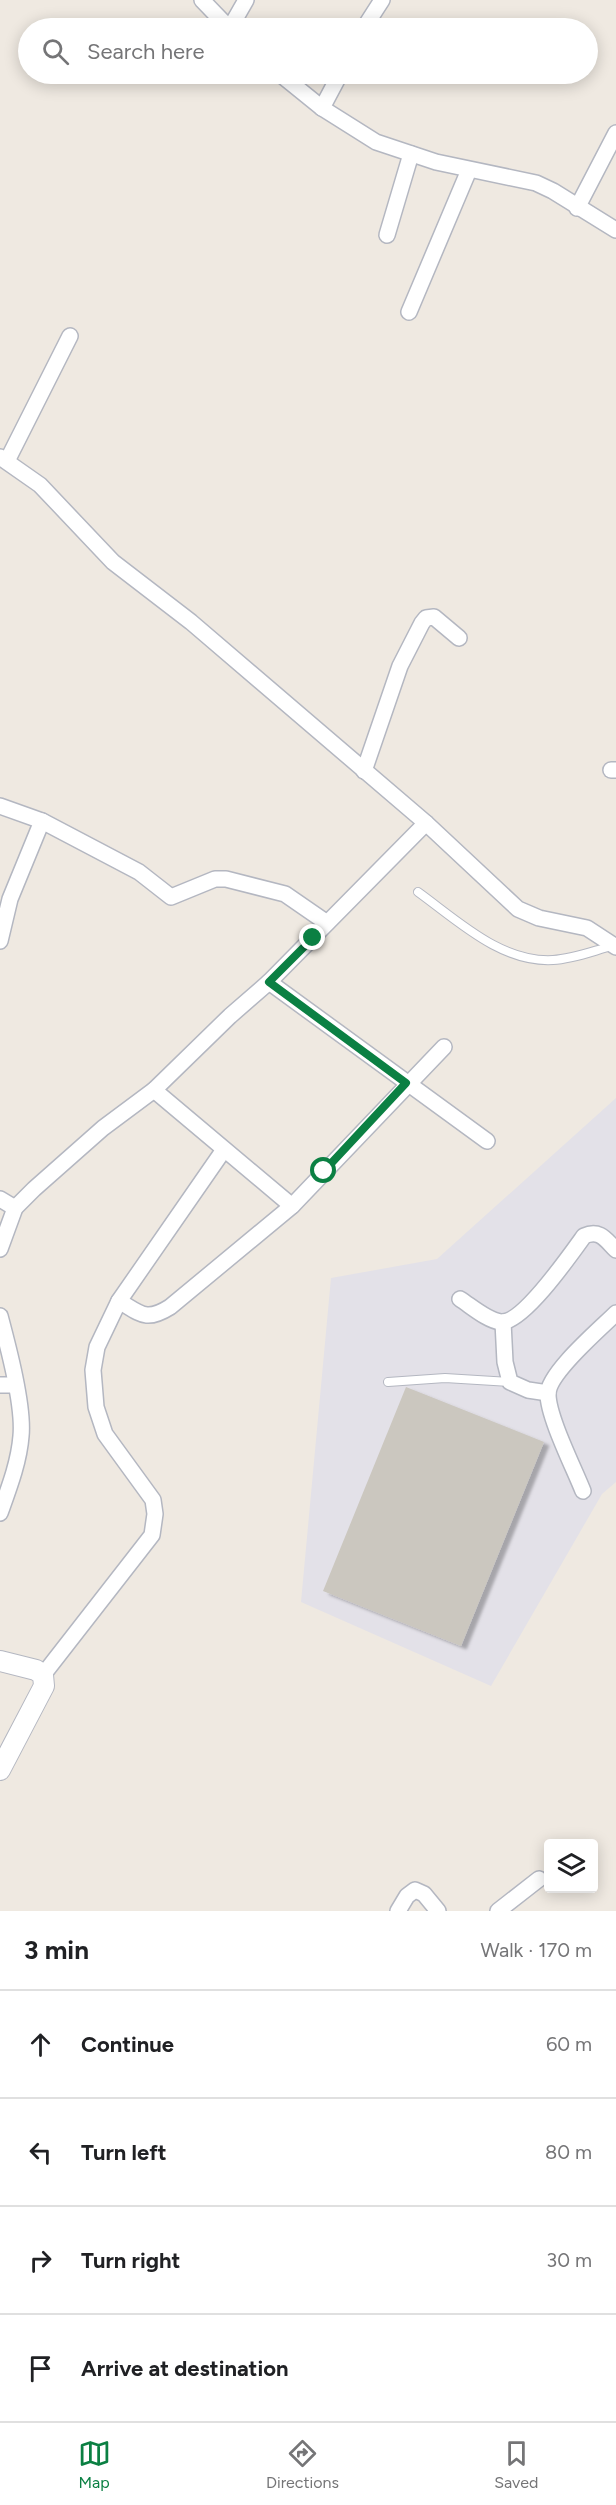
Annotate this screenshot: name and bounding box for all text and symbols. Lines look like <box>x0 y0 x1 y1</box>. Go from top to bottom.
search box <box>18 18 598 84</box>
icon: search <box>39 35 72 68</box>
text: Search here <box>87 38 205 65</box>
route end <box>299 924 325 950</box>
route start <box>310 1157 336 1183</box>
map controls <box>544 1839 598 1893</box>
button: layers <box>544 1839 598 1893</box>
text: 3 min <box>24 1934 89 1966</box>
text: Walk · 170 m <box>481 1938 592 1962</box>
icon: ahead <box>24 2028 57 2061</box>
text: Continue <box>81 2031 174 2058</box>
text: 60 m <box>546 2032 592 2056</box>
icon: left <box>24 2136 57 2169</box>
text: Turn left <box>81 2139 167 2166</box>
text: 80 m <box>545 2140 592 2164</box>
icon: right <box>24 2244 57 2277</box>
text: Turn right <box>81 2247 180 2274</box>
text: 30 m <box>546 2248 592 2272</box>
icon: arrive <box>24 2352 57 2385</box>
text: Arrive at destination <box>81 2355 289 2382</box>
tab: Map <box>78 2437 111 2492</box>
tab: Directions <box>266 2437 339 2492</box>
tab: Saved <box>494 2437 538 2492</box>

